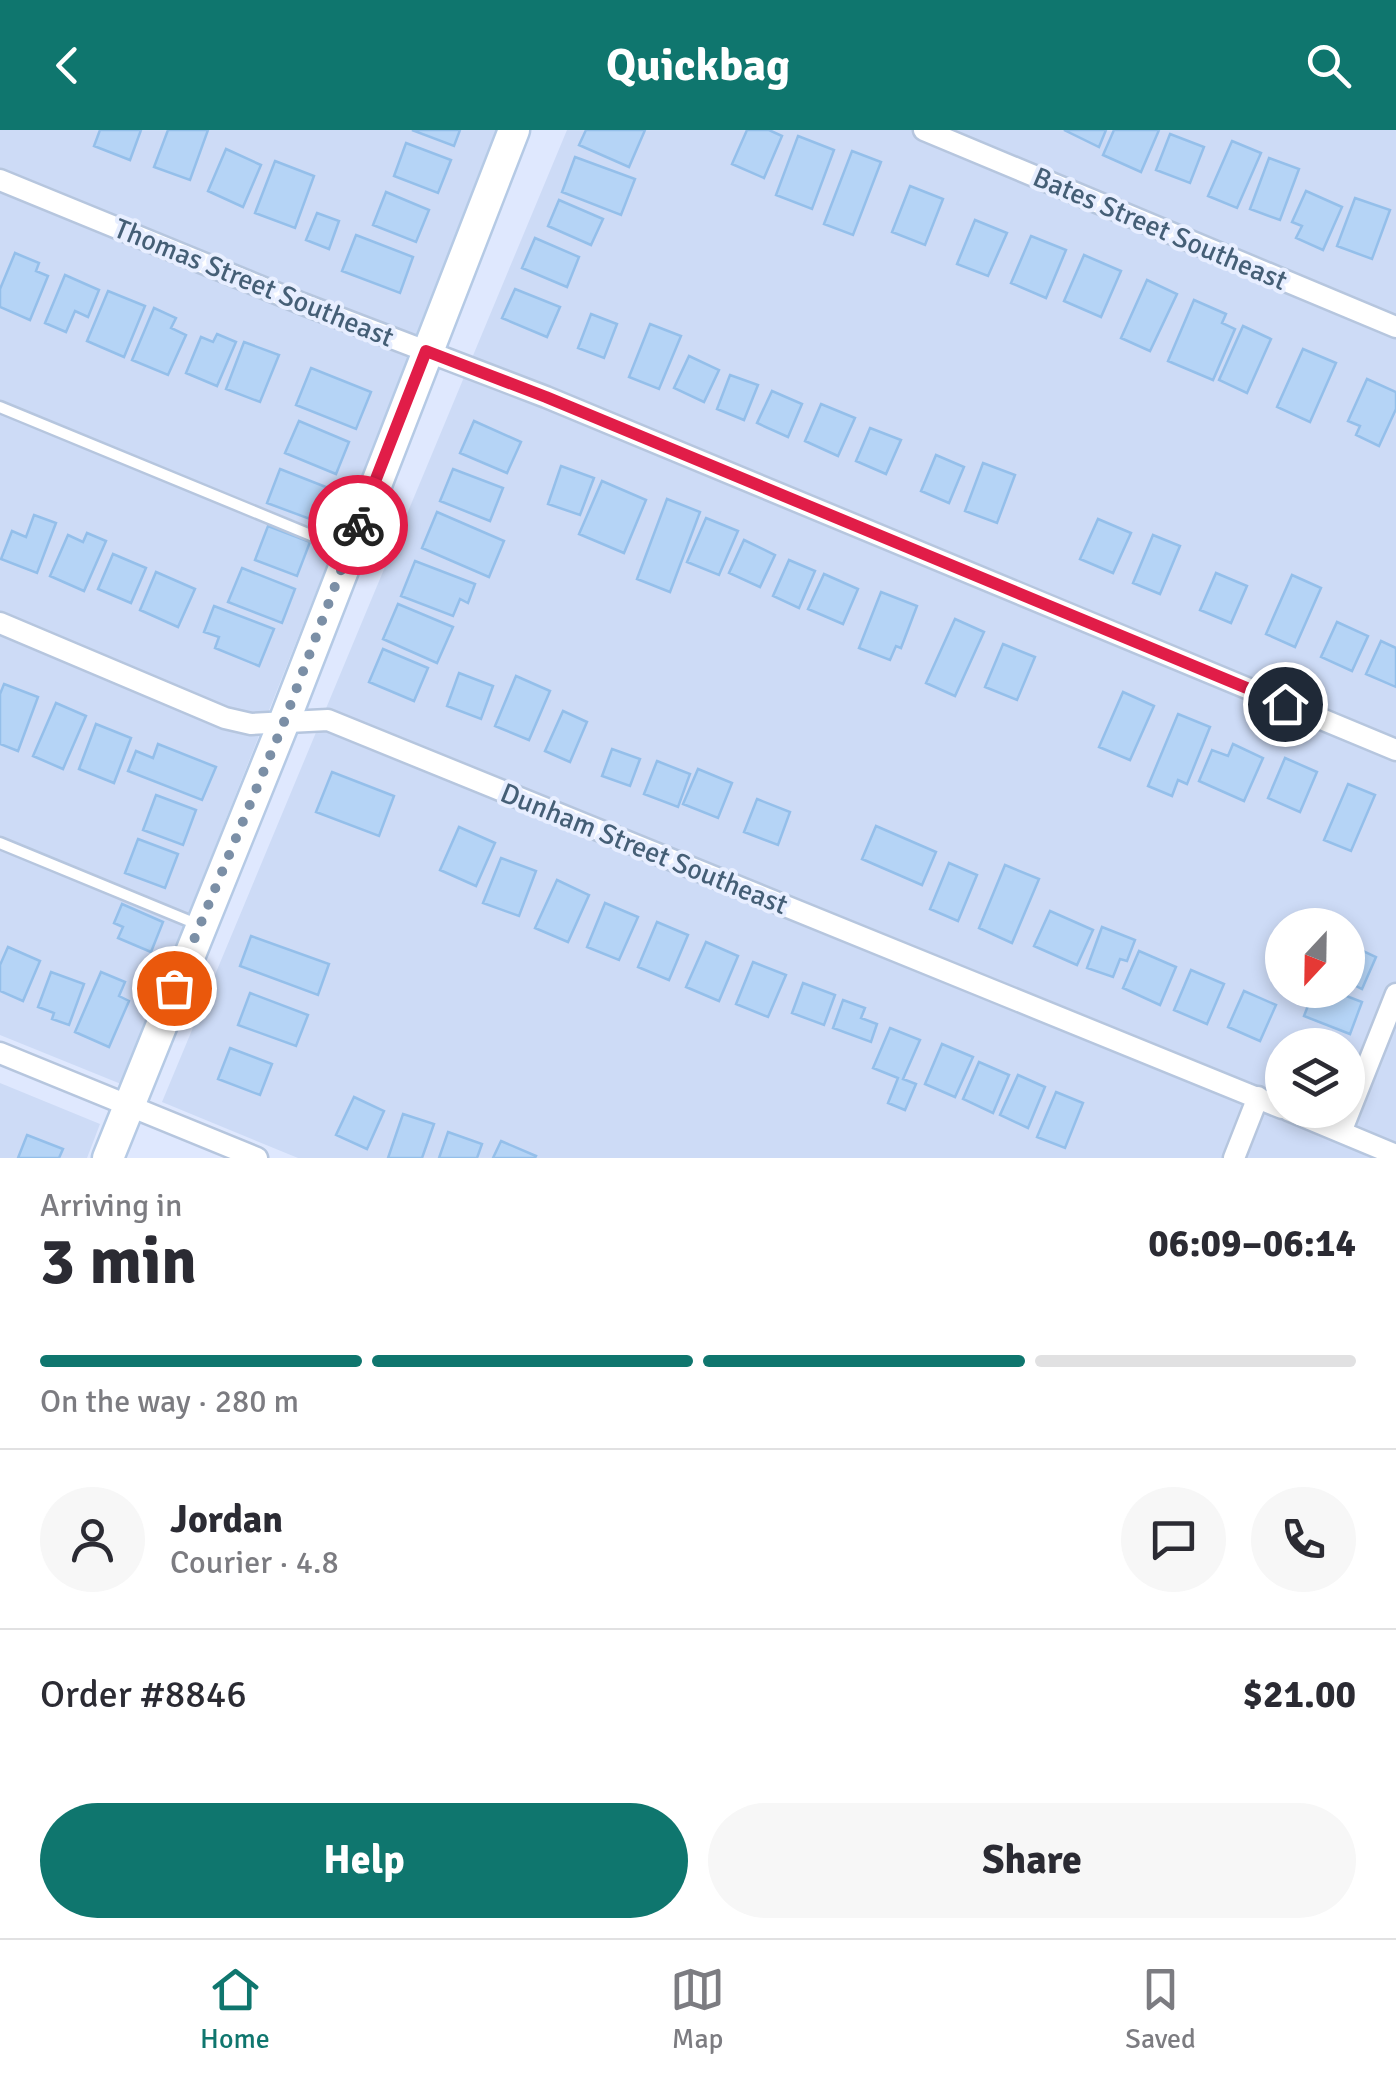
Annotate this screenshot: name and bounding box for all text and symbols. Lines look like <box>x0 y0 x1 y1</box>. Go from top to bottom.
icon: back <box>40 38 95 93</box>
text: Quickbag <box>606 38 790 93</box>
icon: search <box>1301 38 1356 93</box>
street label: Bates Street Southeast <box>1028 160 1292 298</box>
street label: Thomas Street Southeast <box>109 211 399 355</box>
courier <box>308 475 408 575</box>
icon: bike <box>331 498 386 553</box>
pin <box>1243 662 1328 747</box>
icon: home <box>1258 677 1313 732</box>
street label: Dunham Street Southeast <box>496 776 793 922</box>
north arrow <box>1265 908 1365 1008</box>
map controls <box>1265 908 1365 1128</box>
pin <box>132 946 217 1031</box>
icon: bag <box>147 961 202 1016</box>
button: layers <box>1265 1028 1365 1128</box>
text: Arriving in <box>40 1186 182 1225</box>
text: 06:09–06:14 <box>1148 1220 1356 1267</box>
text: 3 min <box>40 1222 197 1302</box>
text: On the way · 280 m <box>40 1382 299 1421</box>
button: person <box>40 1487 145 1592</box>
button: chat <box>1121 1487 1226 1592</box>
button: phone <box>1251 1487 1356 1592</box>
text: Jordan <box>170 1496 283 1543</box>
text: Courier · 4.8 <box>170 1543 339 1582</box>
text: Order #8846 <box>40 1671 247 1718</box>
text: $21.00 <box>1243 1671 1356 1718</box>
button: Help <box>40 1803 688 1918</box>
button: Share <box>708 1803 1356 1918</box>
tab: Home <box>200 1962 270 2056</box>
tab: Map <box>670 1962 725 2056</box>
tab: Saved <box>1125 1962 1196 2056</box>

